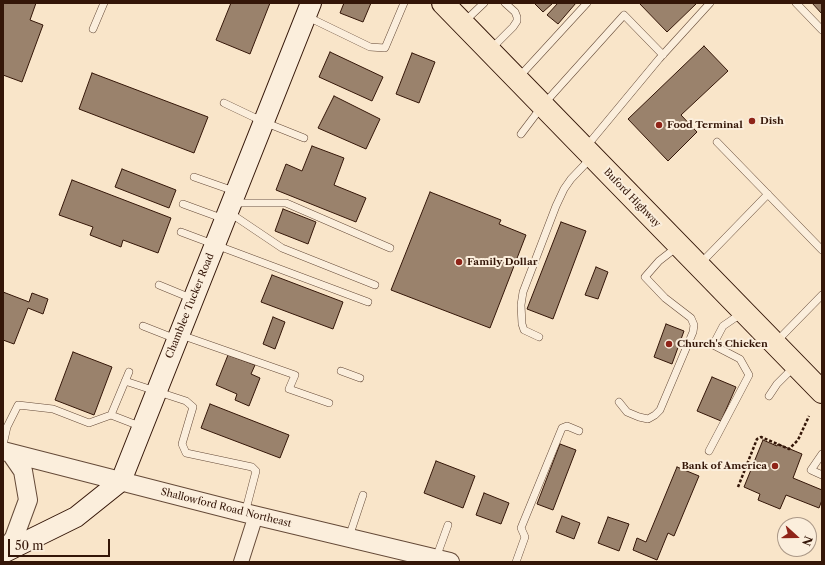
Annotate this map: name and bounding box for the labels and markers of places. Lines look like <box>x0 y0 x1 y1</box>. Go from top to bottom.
place label: Dish <box>760 115 784 127</box>
marker: Dish <box>747 116 757 126</box>
place label: Food Terminal <box>667 119 743 131</box>
marker: Food Terminal <box>654 120 664 130</box>
place label: Family Dollar <box>467 256 538 268</box>
marker: Family Dollar <box>454 257 464 267</box>
place label: Church's Chicken <box>677 338 768 350</box>
marker: Church's Chicken <box>664 339 674 349</box>
place label: Bank of America <box>681 460 767 472</box>
marker: Bank of America <box>770 461 780 471</box>

